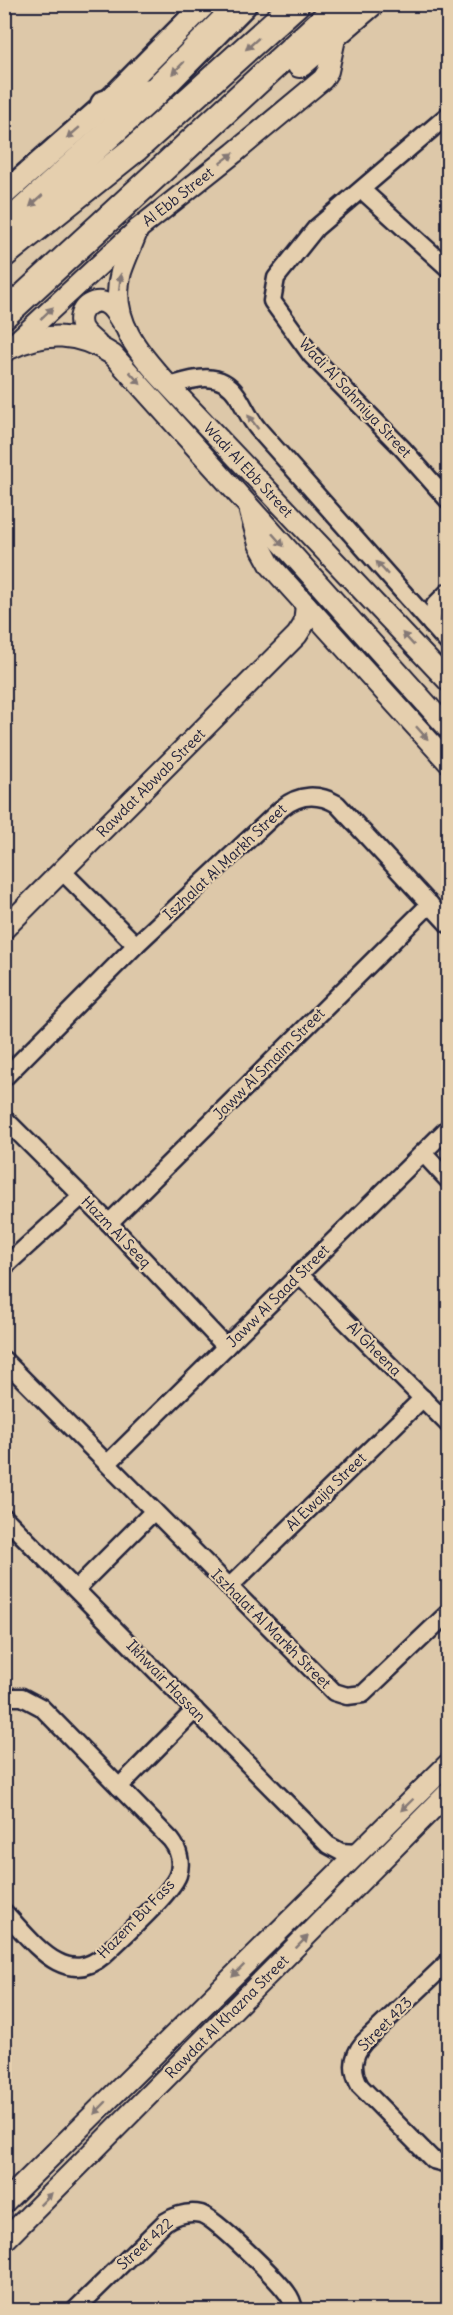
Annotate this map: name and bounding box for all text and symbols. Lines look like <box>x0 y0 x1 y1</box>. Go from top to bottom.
one-way arrow <box>245 37 260 50</box>
one-way arrow <box>172 60 186 74</box>
one-way arrow <box>66 126 81 139</box>
one-way arrow <box>219 152 235 165</box>
street label: Al Ebb Street <box>138 163 217 230</box>
one-way arrow <box>29 194 44 207</box>
one-way arrow <box>115 273 125 292</box>
one-way arrow <box>40 306 55 320</box>
street label: Wadi Al Sahmiya Street <box>295 334 416 461</box>
one-way arrow <box>128 370 141 385</box>
one-way arrow <box>246 414 259 430</box>
street label: Wadi Al Ebb Street <box>199 418 297 521</box>
one-way arrow <box>271 532 285 547</box>
one-way arrow <box>376 561 389 576</box>
one-way arrow <box>401 631 415 646</box>
street label: Rawdat Abwab Street <box>92 724 209 841</box>
one-way arrow <box>415 725 428 740</box>
street label: Iszhalat Al Markh Street <box>159 800 290 924</box>
street label: Jaww Al Smaim Street <box>209 1004 328 1123</box>
street label: Hazm Al Seeq <box>77 1192 155 1272</box>
street label: Jaww Al Saad Street <box>222 1240 333 1351</box>
street label: Al Gheena <box>343 1317 406 1380</box>
street label: Al Ewaija Street <box>281 1449 370 1535</box>
street label: Iszhalat Al Markh Street <box>208 1565 335 1692</box>
street label: Ikhwair Hassan <box>123 1636 210 1726</box>
one-way arrow <box>400 1797 414 1811</box>
street label: Hazem Bu Fass <box>93 1875 178 1962</box>
one-way arrow <box>294 1935 308 1949</box>
street label: Rawdat Al Khazna Street <box>161 1951 292 2082</box>
one-way arrow <box>231 1964 246 1978</box>
street label: Street 423 <box>354 1993 416 2055</box>
one-way arrow <box>93 2101 107 2115</box>
one-way arrow <box>38 2193 52 2207</box>
street label: Street 422 <box>113 2214 177 2274</box>

